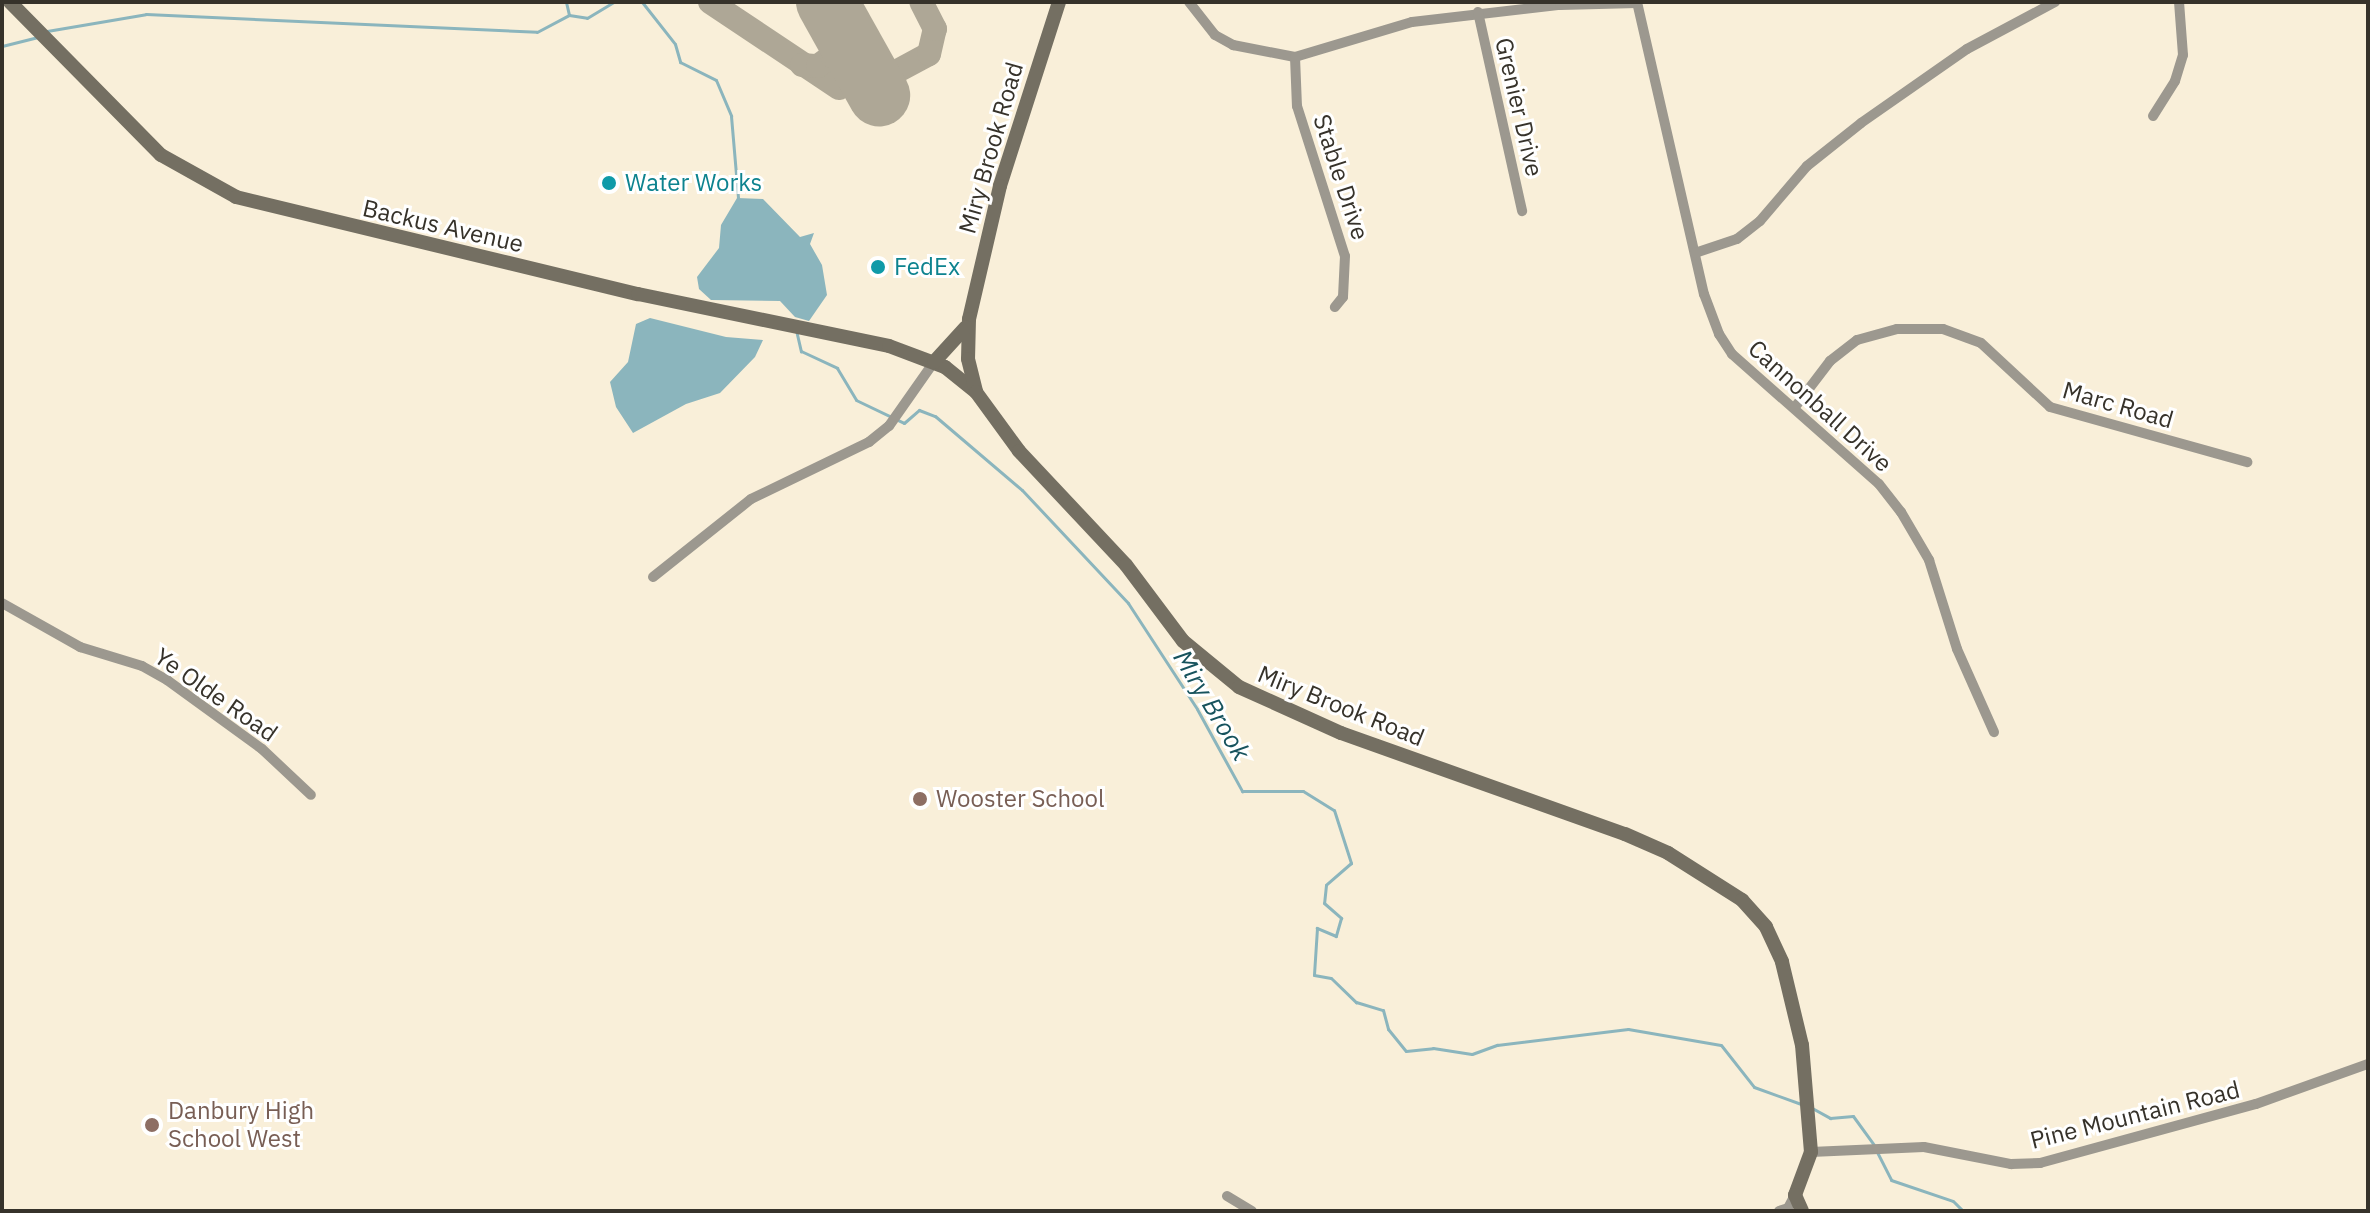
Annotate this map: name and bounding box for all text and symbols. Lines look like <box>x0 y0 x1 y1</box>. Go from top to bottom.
street label: Grenier Drive <box>1489 35 1549 179</box>
street label: Miry Brook Road <box>953 59 1029 237</box>
street label: Stable Drive <box>1307 111 1375 243</box>
place label: Water Works <box>625 169 762 197</box>
marker: Water Works <box>600 174 618 192</box>
street label: Backus Avenue <box>360 194 526 258</box>
place label: FedEx <box>894 253 960 281</box>
marker: FedEx <box>869 258 887 276</box>
street label: Cannonball Drive <box>1742 334 1898 478</box>
street label: Marc Road <box>2059 375 2177 435</box>
street label: Ye Olde Road <box>149 642 283 748</box>
water label: Miry Brook <box>1167 644 1257 766</box>
street label: Miry Brook Road <box>1254 660 1428 752</box>
place label: Wooster School <box>936 785 1104 813</box>
marker: Wooster School <box>911 790 929 808</box>
street label: Pine Mountain Road <box>2027 1075 2243 1155</box>
place label: Danbury High School West <box>168 1097 314 1153</box>
marker: Danbury High School West <box>143 1116 161 1134</box>

